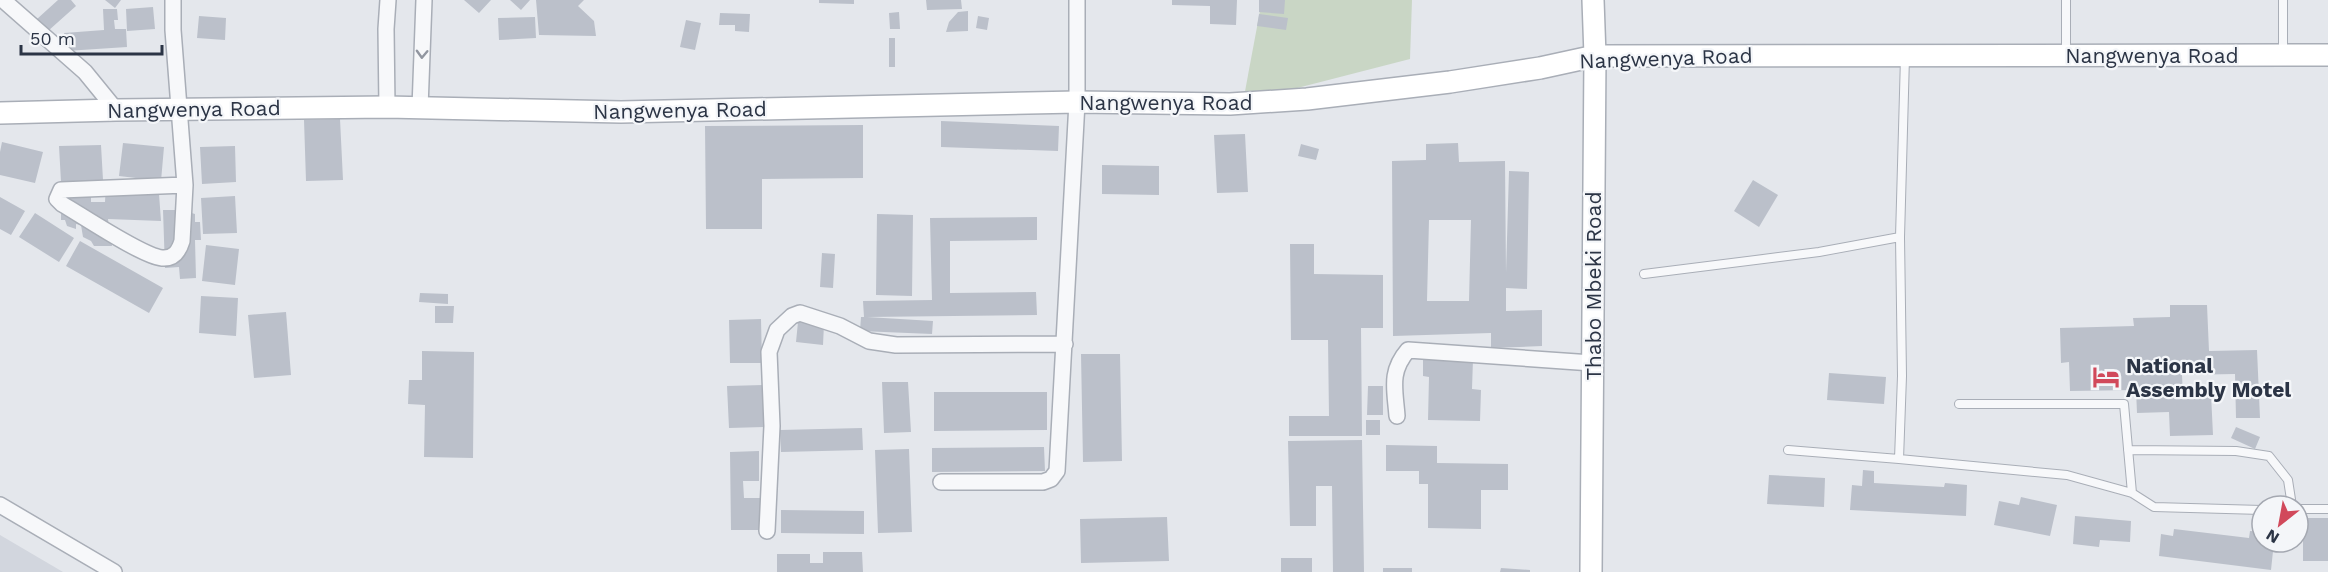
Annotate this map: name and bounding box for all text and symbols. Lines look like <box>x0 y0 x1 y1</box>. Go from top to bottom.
scale bar <box>21 18 162 56</box>
text: 50 m <box>30 28 75 49</box>
street label: Nangwenya Road <box>1579 42 1753 74</box>
street label: Nangwenya Road <box>2065 43 2239 68</box>
one-way arrow <box>415 49 428 58</box>
street label: Nangwenya Road <box>1079 90 1253 115</box>
street label: Nangwenya Road <box>107 95 281 123</box>
street label: Nangwenya Road <box>593 96 767 124</box>
street label: Thabo Mbeki Road <box>1581 191 1606 381</box>
place label: National Assembly Motel <box>2126 353 2291 402</box>
hotel icon: National Assembly Motel <box>2091 362 2121 392</box>
north arrow <box>2250 494 2310 554</box>
text: N <box>2263 525 2283 548</box>

